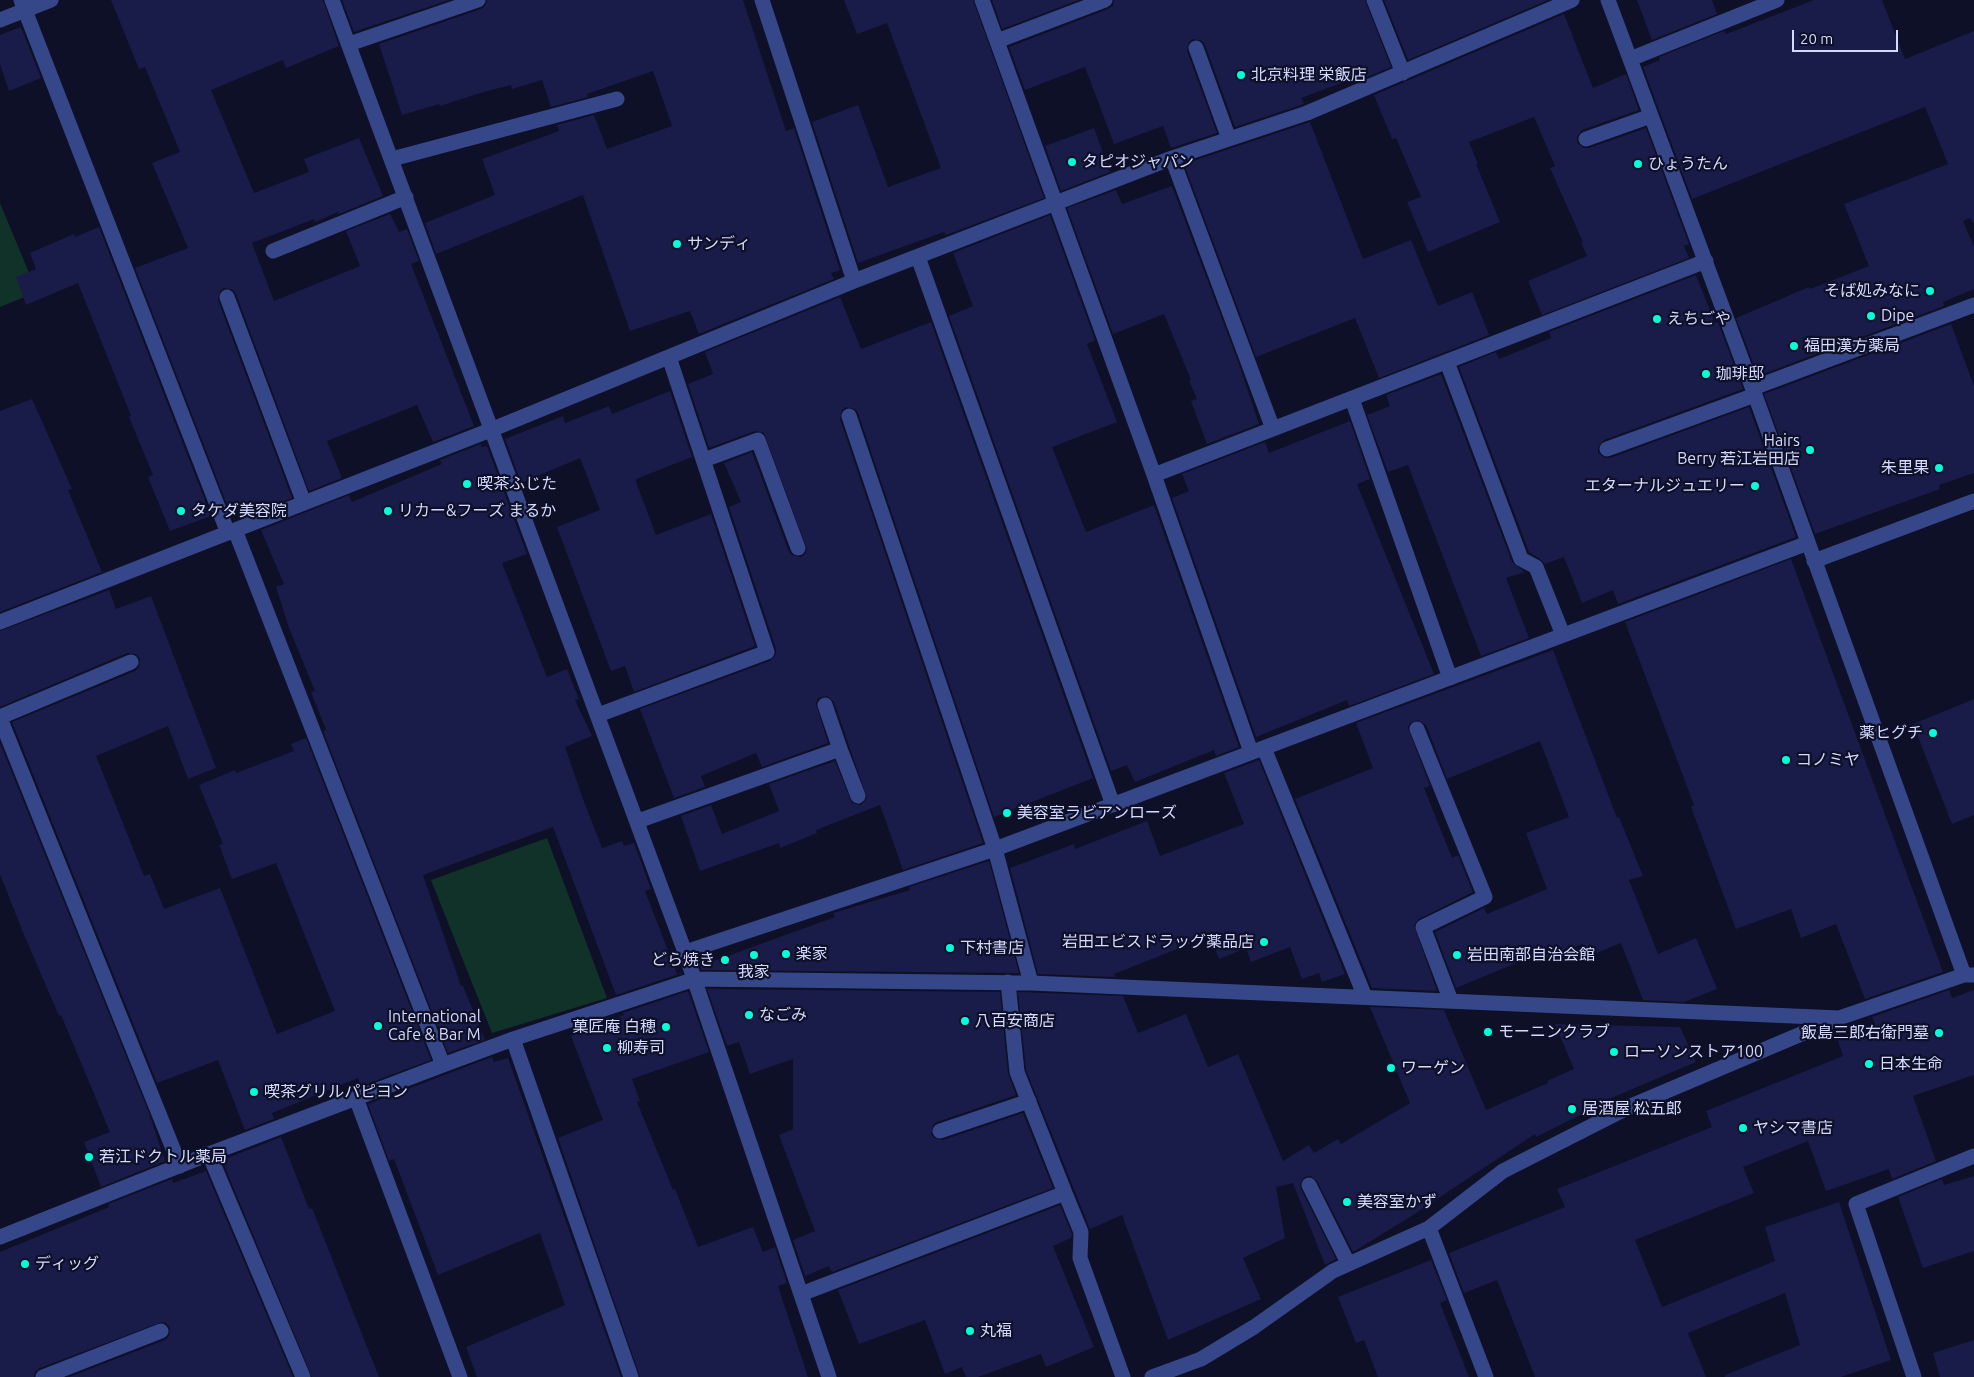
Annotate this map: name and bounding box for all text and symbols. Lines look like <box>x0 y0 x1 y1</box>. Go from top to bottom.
scale bar <box>1794 20 1900 52</box>
text: 20 m <box>1800 30 1833 47</box>
place label: 北京料理 栄飯店 <box>1251 65 1367 85</box>
marker: 北京料理 栄飯店 <box>1235 69 1247 81</box>
place label: タピオジャパン <box>1082 152 1194 172</box>
place label: ひょうたん <box>1648 154 1728 174</box>
marker: タピオジャパン <box>1066 156 1078 168</box>
marker: ひょうたん <box>1632 158 1644 170</box>
place label: サンディ <box>687 234 751 254</box>
marker: サンディ <box>671 238 683 250</box>
place label: そば処みなに <box>1824 281 1920 301</box>
marker: そば処みなに <box>1924 285 1936 297</box>
place label: Dipe <box>1881 306 1914 326</box>
place label: えちごや <box>1667 309 1731 329</box>
marker: Dipe <box>1865 310 1877 322</box>
marker: えちごや <box>1651 313 1663 325</box>
place label: 福田漢方薬局 <box>1804 336 1900 356</box>
marker: 福田漢方薬局 <box>1788 340 1800 352</box>
place label: 珈琲邸 <box>1716 364 1764 384</box>
marker: 珈琲邸 <box>1700 368 1712 380</box>
place label: Hairs Berry 若江岩田店 <box>1677 431 1800 469</box>
marker: Hairs Berry 若江岩田店 <box>1804 444 1816 456</box>
place label: 朱里果 <box>1881 458 1929 478</box>
marker: 朱里果 <box>1933 462 1945 474</box>
place label: 喫茶ふじた <box>477 474 557 494</box>
place label: エターナルジュエリー <box>1585 476 1745 496</box>
marker: 喫茶ふじた <box>461 478 473 490</box>
marker: エターナルジュエリー <box>1749 480 1761 492</box>
place label: タケダ美容院 <box>191 501 287 521</box>
place label: リカー&フーズ まるか <box>398 501 556 521</box>
marker: タケダ美容院 <box>175 505 187 517</box>
marker: リカー&フーズ まるか <box>382 505 394 517</box>
place label: 薬ヒグチ <box>1859 723 1923 743</box>
marker: 薬ヒグチ <box>1927 727 1939 739</box>
place label: コノミヤ <box>1796 750 1860 770</box>
marker: コノミヤ <box>1780 754 1792 766</box>
place label: 美容室ラビアンローズ <box>1017 803 1177 823</box>
marker: 美容室ラビアンローズ <box>1001 807 1013 819</box>
place label: 岩田エビスドラッグ薬品店 <box>1062 932 1254 952</box>
marker: 岩田エビスドラッグ薬品店 <box>1258 936 1270 948</box>
place label: 下村書店 <box>960 938 1024 958</box>
marker: 下村書店 <box>944 942 956 954</box>
place label: 楽家 <box>796 944 828 964</box>
place label: 岩田南部自治会館 <box>1467 945 1595 965</box>
marker: 楽家 <box>780 948 792 960</box>
marker: 我家 <box>748 949 760 961</box>
marker: 岩田南部自治会館 <box>1451 949 1463 961</box>
place label: どら焼き <box>651 950 715 970</box>
marker: どら焼き <box>719 954 731 966</box>
place label: 我家 <box>738 962 770 982</box>
place label: なごみ <box>759 1005 807 1025</box>
place label: International Cafe & Bar M <box>388 1007 481 1045</box>
marker: なごみ <box>743 1009 755 1021</box>
place label: 八百安商店 <box>975 1011 1055 1031</box>
marker: 八百安商店 <box>959 1015 971 1027</box>
place label: 菓匠庵 白穂 <box>572 1017 656 1037</box>
marker: International Cafe & Bar M <box>372 1020 384 1032</box>
marker: 菓匠庵 白穂 <box>660 1021 672 1033</box>
place label: モーニンクラブ <box>1498 1022 1610 1042</box>
place label: 飯島三郎右衛門墓 <box>1801 1023 1929 1043</box>
marker: モーニンクラブ <box>1482 1026 1494 1038</box>
marker: 飯島三郎右衛門墓 <box>1933 1027 1945 1039</box>
place label: 柳寿司 <box>617 1038 665 1058</box>
marker: 柳寿司 <box>601 1042 613 1054</box>
place label: ローソンストア100 <box>1624 1042 1763 1062</box>
marker: ローソンストア100 <box>1608 1046 1620 1058</box>
place label: 日本生命 <box>1879 1054 1943 1074</box>
place label: ワーゲン <box>1401 1058 1465 1078</box>
marker: 日本生命 <box>1863 1058 1875 1070</box>
marker: ワーゲン <box>1385 1062 1397 1074</box>
place label: 喫茶グリルパピヨン <box>264 1082 408 1102</box>
marker: 喫茶グリルパピヨン <box>248 1086 260 1098</box>
place label: 居酒屋 松五郎 <box>1582 1099 1682 1119</box>
marker: 居酒屋 松五郎 <box>1566 1103 1578 1115</box>
place label: ヤシマ書店 <box>1753 1118 1833 1138</box>
marker: ヤシマ書店 <box>1737 1122 1749 1134</box>
place label: 若江ドクトル薬局 <box>99 1147 227 1167</box>
marker: 若江ドクトル薬局 <box>83 1151 95 1163</box>
place label: 美容室かず <box>1357 1192 1437 1212</box>
marker: 美容室かず <box>1341 1196 1353 1208</box>
place label: ディッグ <box>35 1254 99 1274</box>
marker: ディッグ <box>19 1258 31 1270</box>
place label: 丸福 <box>980 1321 1012 1341</box>
marker: 丸福 <box>964 1325 976 1337</box>

